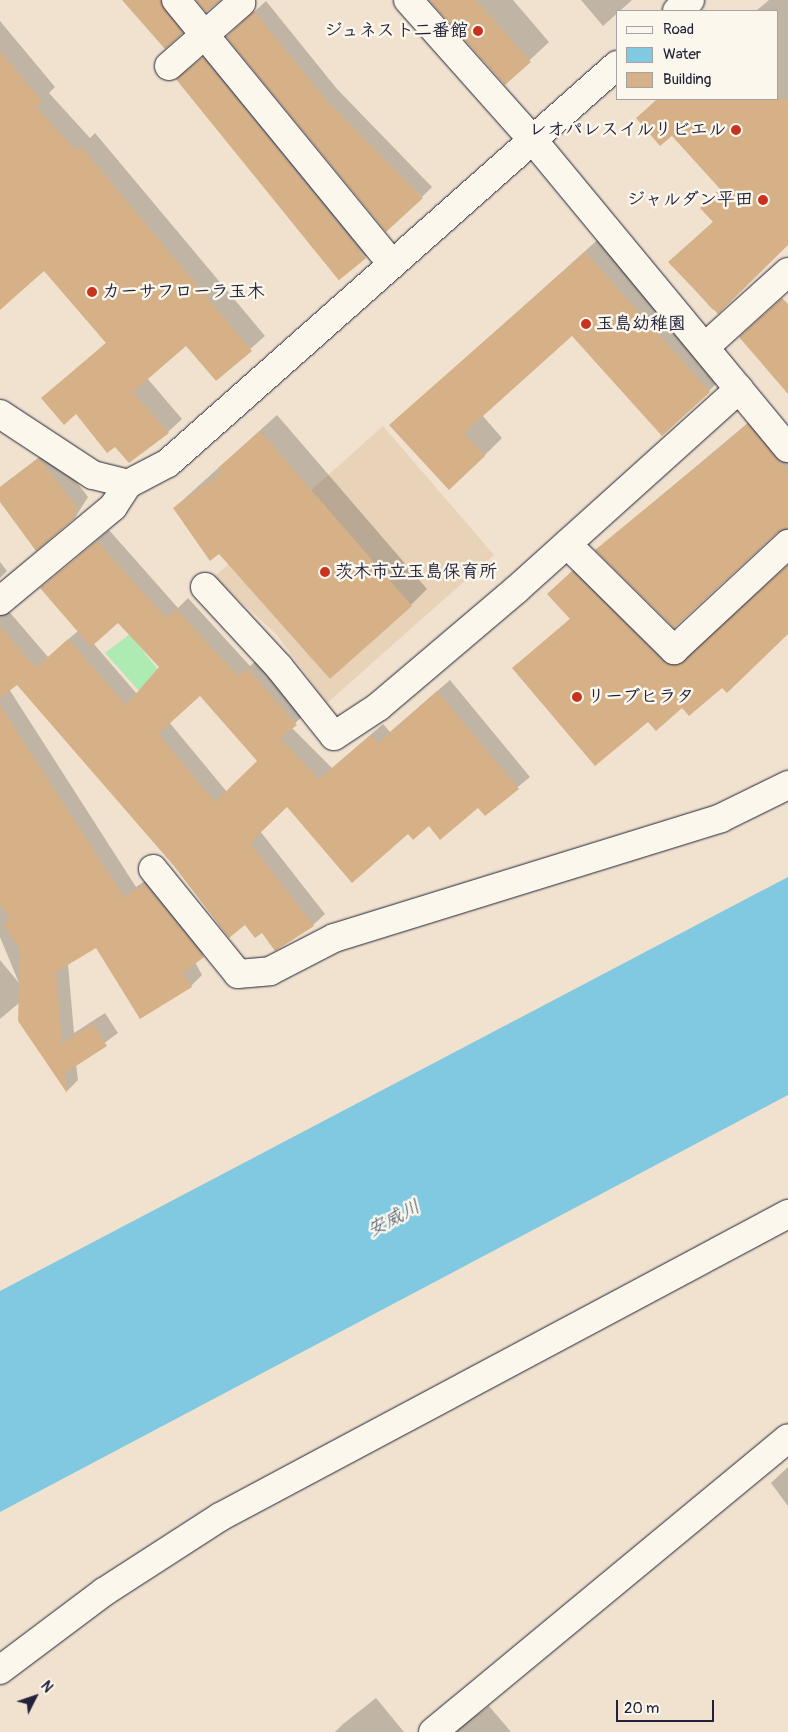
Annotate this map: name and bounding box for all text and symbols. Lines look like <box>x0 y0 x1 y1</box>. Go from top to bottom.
legend <box>616 10 778 100</box>
place label: ジュネスト二番館 <box>324 20 468 42</box>
text: Road <box>663 20 694 39</box>
marker: ジュネスト二番館 <box>472 25 484 37</box>
text: Water <box>663 45 701 64</box>
text: Building <box>663 70 711 89</box>
place label: レオパレスイルリビエル <box>528 119 726 141</box>
marker: レオパレスイルリビエル <box>730 124 742 136</box>
place label: ジャルダン平田 <box>627 189 753 211</box>
marker: ジャルダン平田 <box>757 194 769 206</box>
place label: カーサフローラ玉木 <box>102 281 264 303</box>
marker: カーサフローラ玉木 <box>86 286 98 298</box>
place label: 玉島幼稚園 <box>596 313 686 335</box>
marker: 玉島幼稚園 <box>580 318 592 330</box>
place label: 茨木市立玉島保育所 <box>335 561 497 583</box>
marker: 茨木市立玉島保育所 <box>319 566 331 578</box>
place label: リーブヒラタ <box>587 686 695 708</box>
marker: リーブヒラタ <box>571 691 583 703</box>
water label: 安威川 <box>363 1196 425 1242</box>
north arrow <box>10 1672 60 1722</box>
text: N <box>37 1678 56 1696</box>
scale bar <box>618 1690 716 1722</box>
text: 20 m <box>624 1699 659 1718</box>

